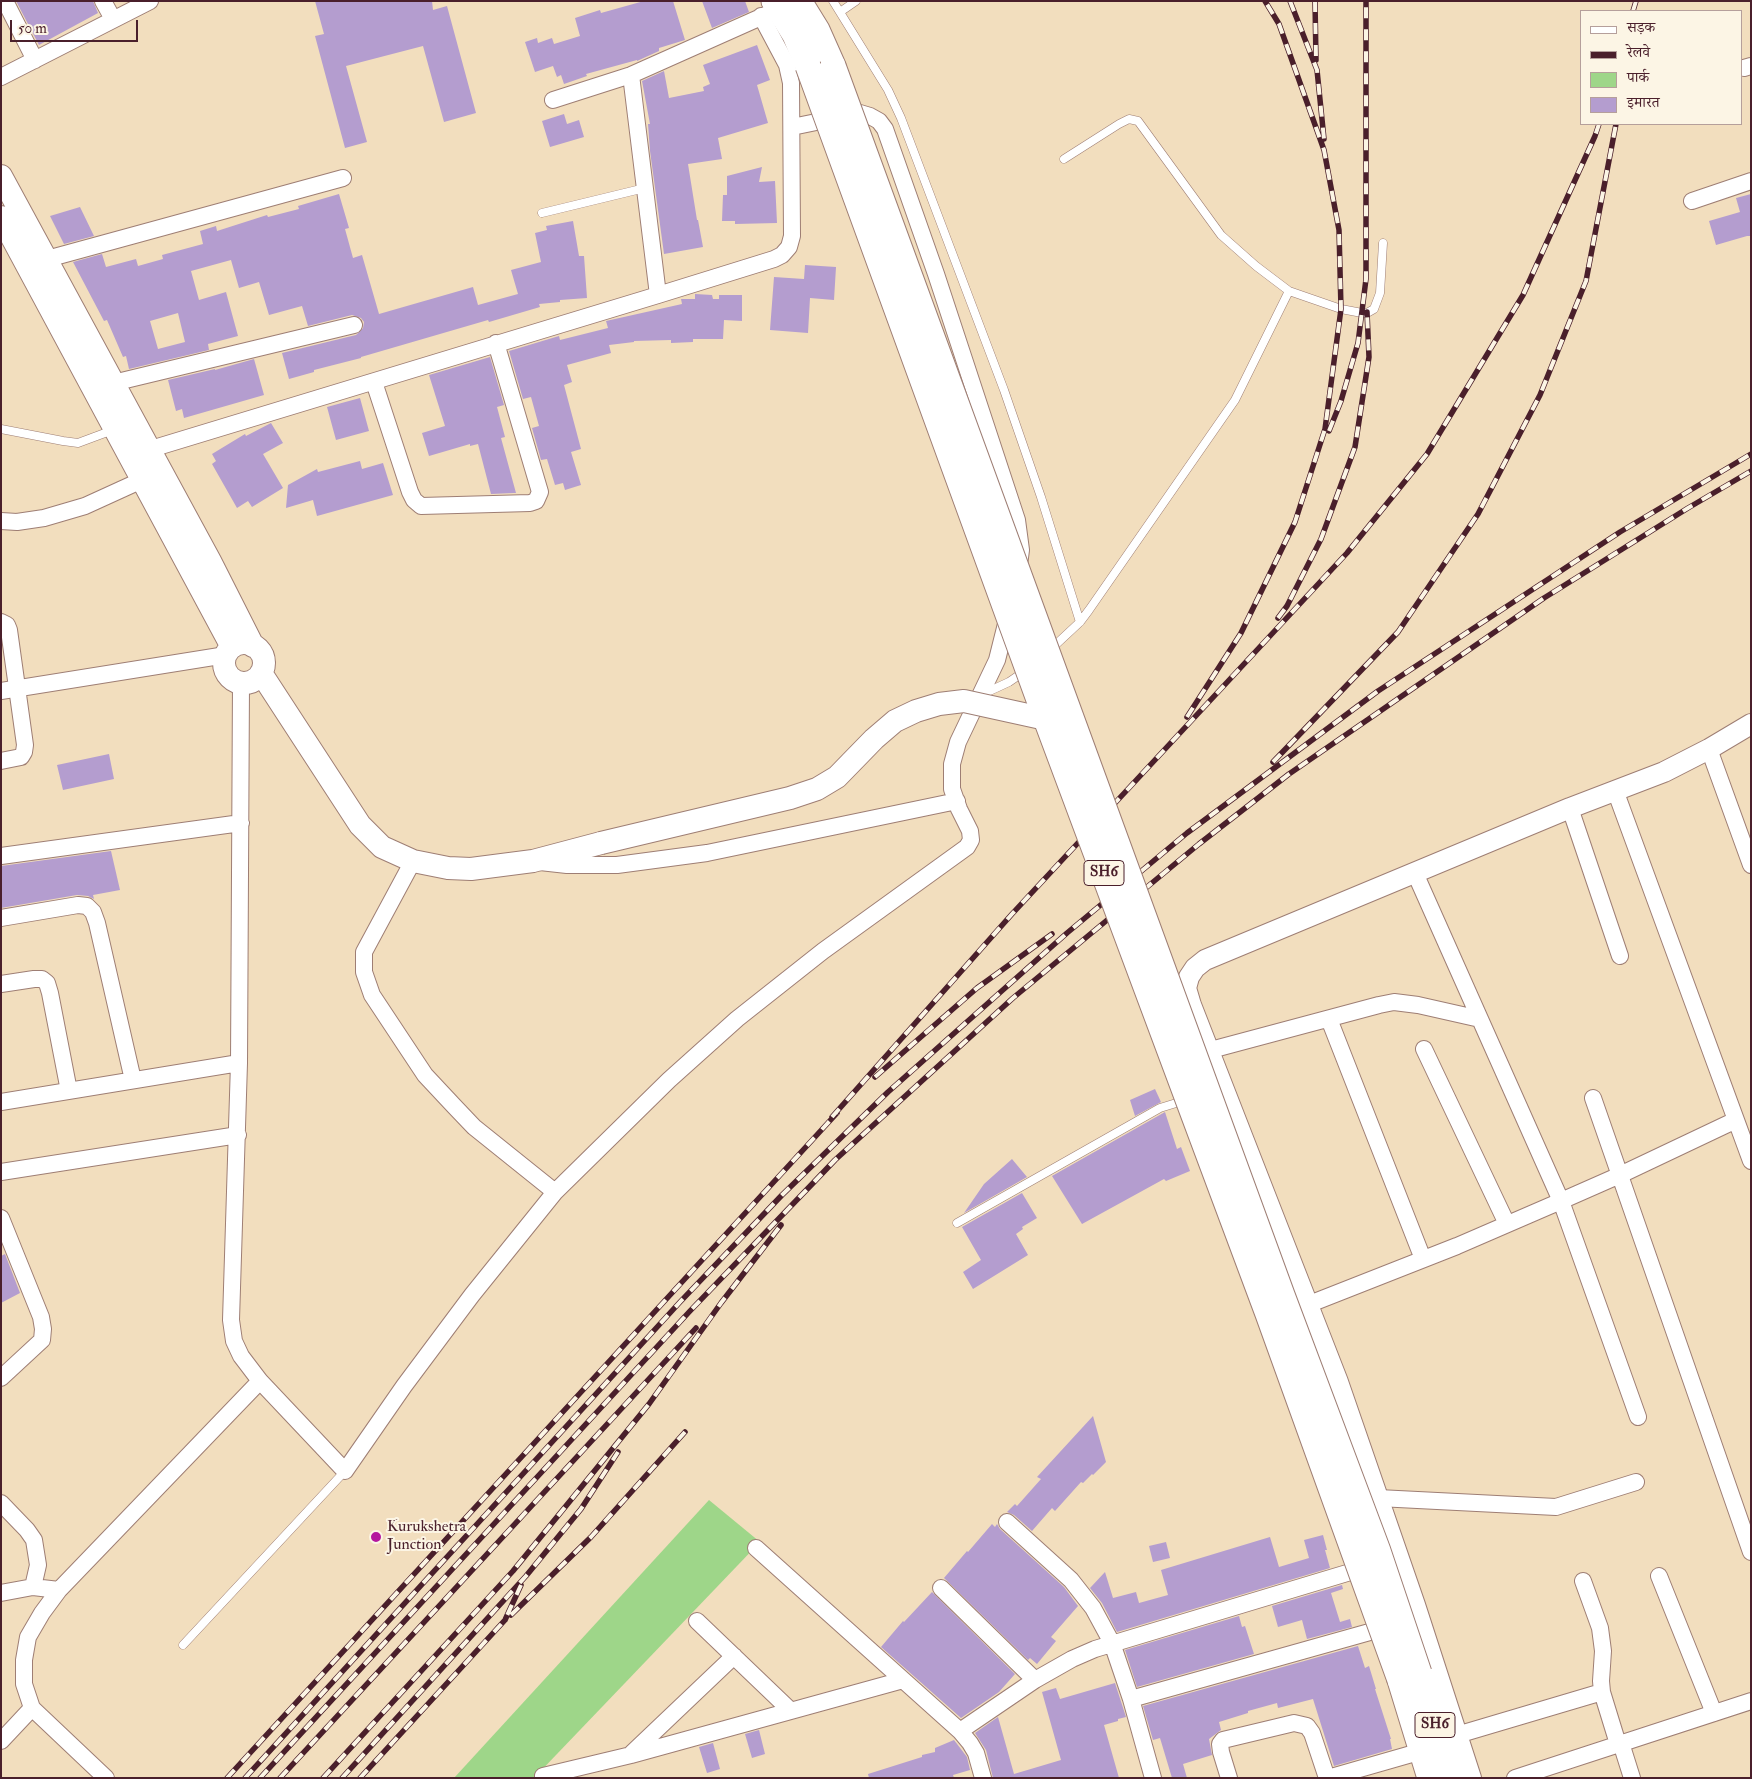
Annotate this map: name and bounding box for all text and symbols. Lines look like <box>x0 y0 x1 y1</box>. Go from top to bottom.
scale bar <box>12 10 140 42</box>
legend <box>1580 10 1742 125</box>
text: सड़क <box>1627 18 1655 37</box>
text: 50 m <box>18 19 47 38</box>
text: रेलवे <box>1627 43 1650 62</box>
text: पार्क <box>1627 68 1649 87</box>
text: इमारत <box>1627 93 1660 112</box>
road number: SH6 <box>1084 860 1124 886</box>
place label: Kurukshetra Junction <box>387 1518 466 1556</box>
marker: Kurukshetra Junction <box>369 1530 383 1544</box>
road number: SH6 <box>1415 1712 1455 1738</box>

